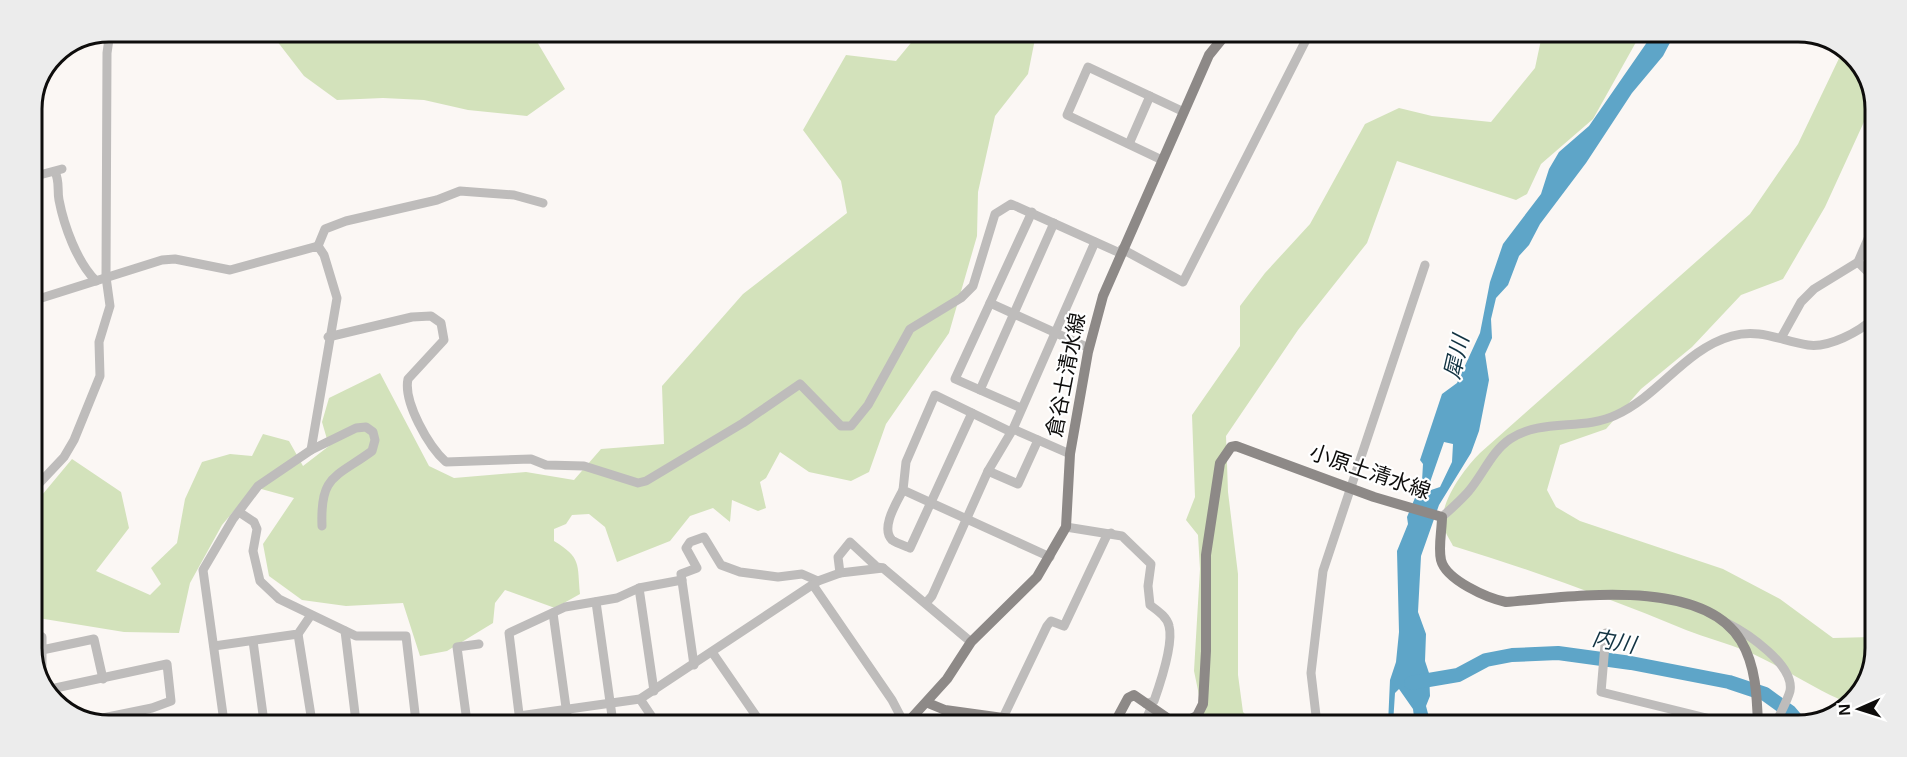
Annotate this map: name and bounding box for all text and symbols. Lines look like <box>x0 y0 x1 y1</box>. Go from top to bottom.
street label: 倉谷土清水線 <box>1042 311 1089 439</box>
water label: 犀川 <box>1439 331 1474 381</box>
street label: 小原土清水線 <box>1307 440 1433 503</box>
water label: 内川 <box>1590 625 1640 658</box>
north arrow <box>1829 679 1889 739</box>
text: N <box>1836 704 1853 716</box>

